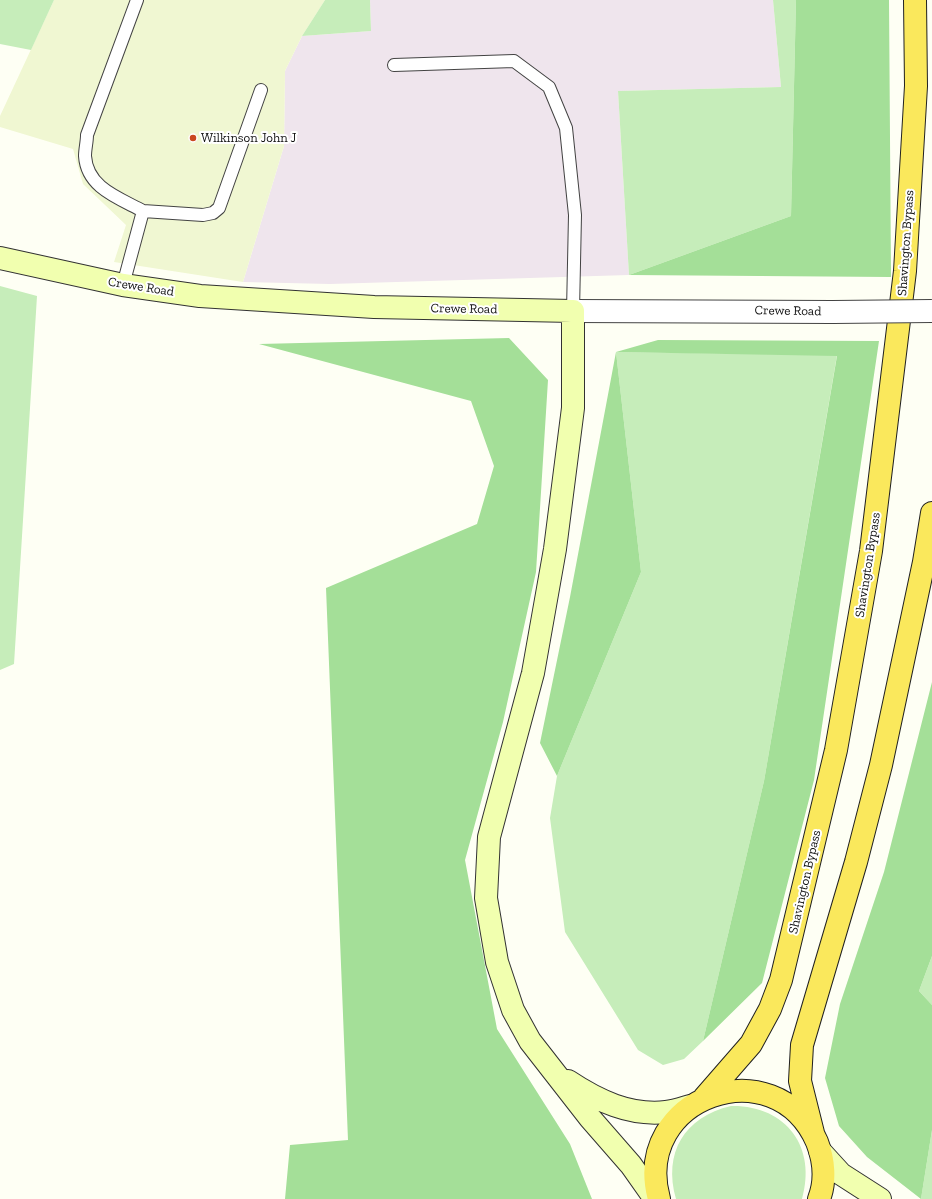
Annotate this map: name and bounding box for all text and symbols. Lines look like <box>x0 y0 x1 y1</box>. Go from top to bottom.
place label: Wilkinson John J <box>201 130 297 146</box>
marker: Wilkinson John J <box>188 133 198 143</box>
street label: Shavington Bypass <box>895 190 917 296</box>
street label: Crewe Road <box>107 274 175 300</box>
street label: Crewe Road <box>431 301 497 317</box>
street label: Crewe Road <box>755 303 821 319</box>
street label: Shavington Bypass <box>852 511 884 619</box>
street label: Shavington Bypass <box>785 829 825 935</box>

